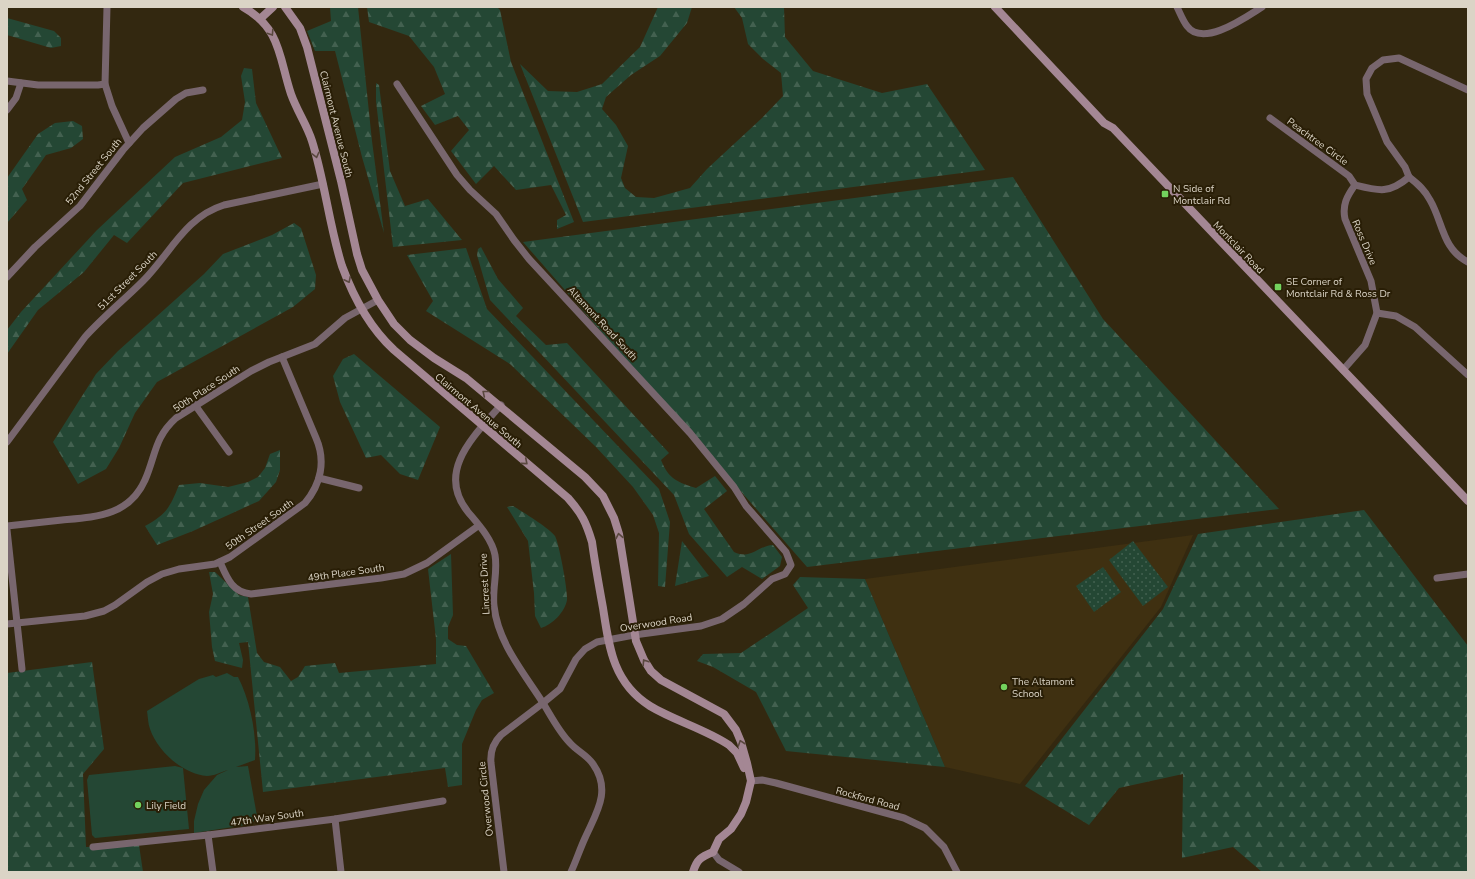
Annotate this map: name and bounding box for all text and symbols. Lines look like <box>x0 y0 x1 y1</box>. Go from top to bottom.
one-way arrow <box>266 29 273 36</box>
street label: Clairmont Avenue South <box>316 69 356 179</box>
street label: Peachtree Circle <box>1284 115 1351 169</box>
street label: 52nd Street South <box>62 135 125 208</box>
one-way arrow <box>311 151 320 158</box>
place label: N Side of Montclair Rd <box>1173 182 1230 208</box>
marker: N Side of Montclair Rd <box>1160 189 1170 199</box>
street label: Montclair Road <box>1210 218 1267 277</box>
street label: Ross Drive <box>1348 218 1380 267</box>
street label: 51st Street South <box>95 248 161 314</box>
place label: SE Corner of Montclair Rd & Ross Dr <box>1286 275 1391 301</box>
one-way arrow <box>343 276 351 284</box>
marker: SE Corner of Montclair Rd & Ross Dr <box>1273 282 1283 292</box>
street label: Altamont Road South <box>564 283 641 364</box>
street label: 50th Place South <box>170 362 243 416</box>
street label: Clairmont Avenue South <box>432 370 525 451</box>
one-way arrow <box>483 390 490 397</box>
one-way arrow <box>520 457 527 464</box>
street label: 50th Street South <box>223 496 296 554</box>
one-way arrow <box>615 533 623 539</box>
street label: Lincrest Drive <box>476 553 494 615</box>
street label: 49th Place South <box>307 561 385 585</box>
street label: Overwood Road <box>619 610 693 636</box>
one-way arrow <box>643 659 650 666</box>
place label: The Altamont School <box>1012 675 1074 701</box>
marker: The Altamont School <box>999 682 1009 692</box>
one-way arrow <box>738 740 746 747</box>
street label: Overwood Circle <box>475 761 497 837</box>
street label: Rockford Road <box>834 784 901 814</box>
place label: Lily Field <box>146 799 186 813</box>
marker: Lily Field <box>133 800 143 810</box>
street label: 47th Way South <box>230 806 305 830</box>

